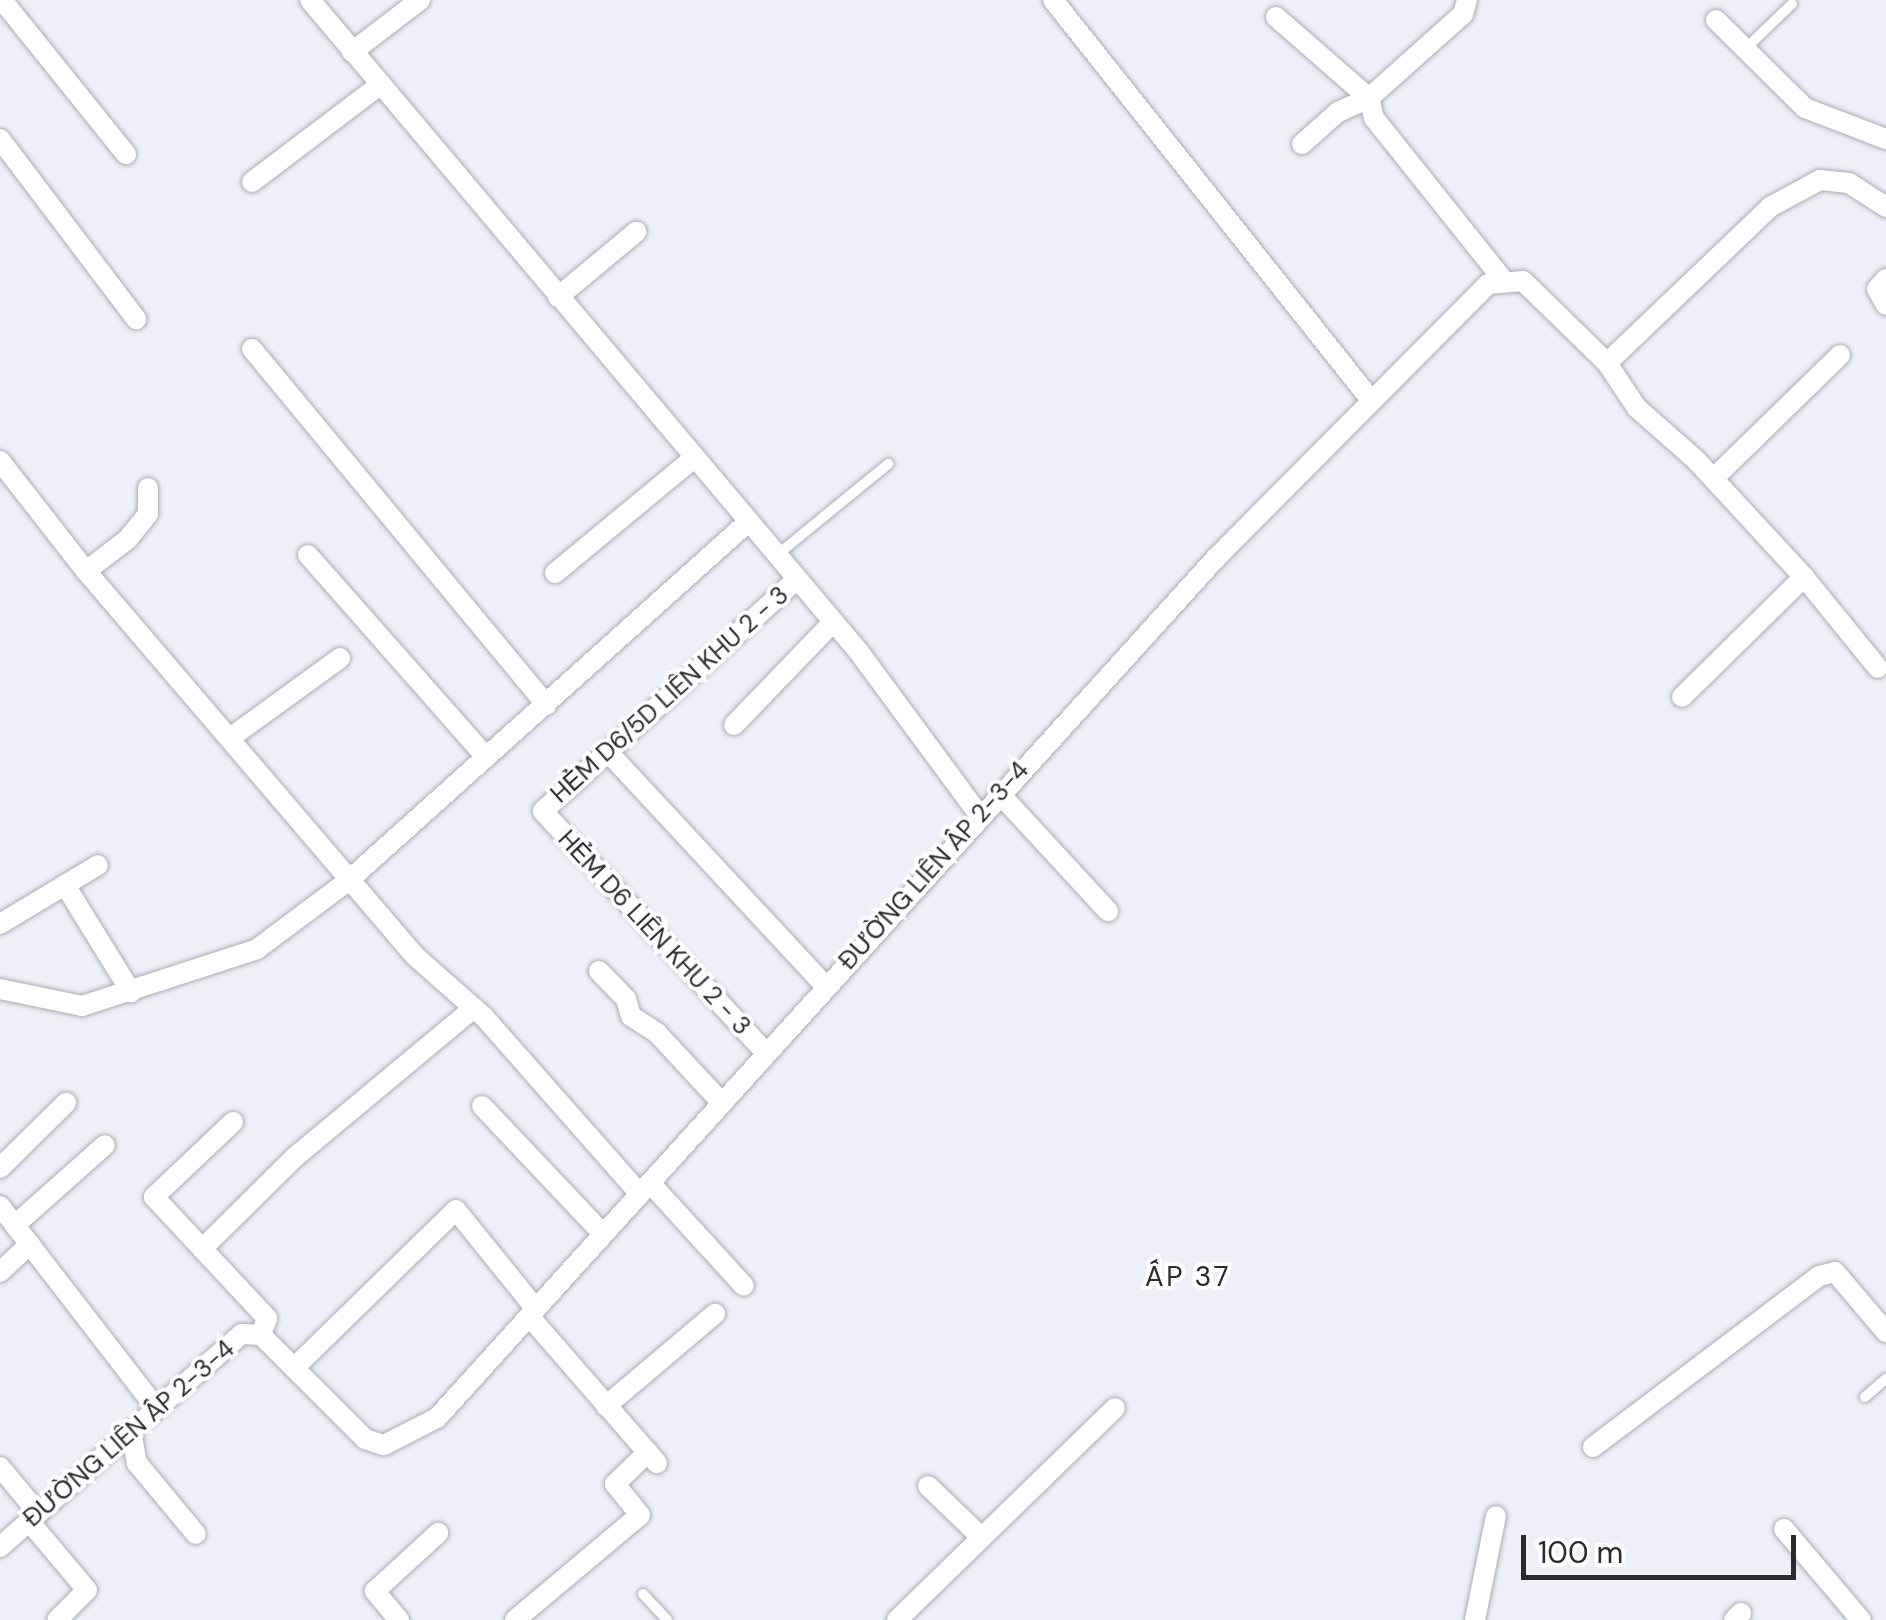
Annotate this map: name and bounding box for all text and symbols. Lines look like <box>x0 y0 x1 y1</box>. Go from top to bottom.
street label: HẺM D6/5D LIÊN KHU 2 - 3 <box>545 580 795 810</box>
street label: ĐƯỜNG LIÊN ẤP 2-3-4 <box>833 756 1035 976</box>
street label: HẺM D6 LIÊN KHU 2 - 3 <box>551 825 757 1041</box>
district label: ẤP 37 <box>1145 1260 1231 1294</box>
street label: ĐƯỜNG LIÊN ẤP 2-3-4 <box>17 1334 241 1534</box>
scale bar <box>1526 1515 1801 1577</box>
text: 100 m <box>1538 1533 1623 1572</box>

